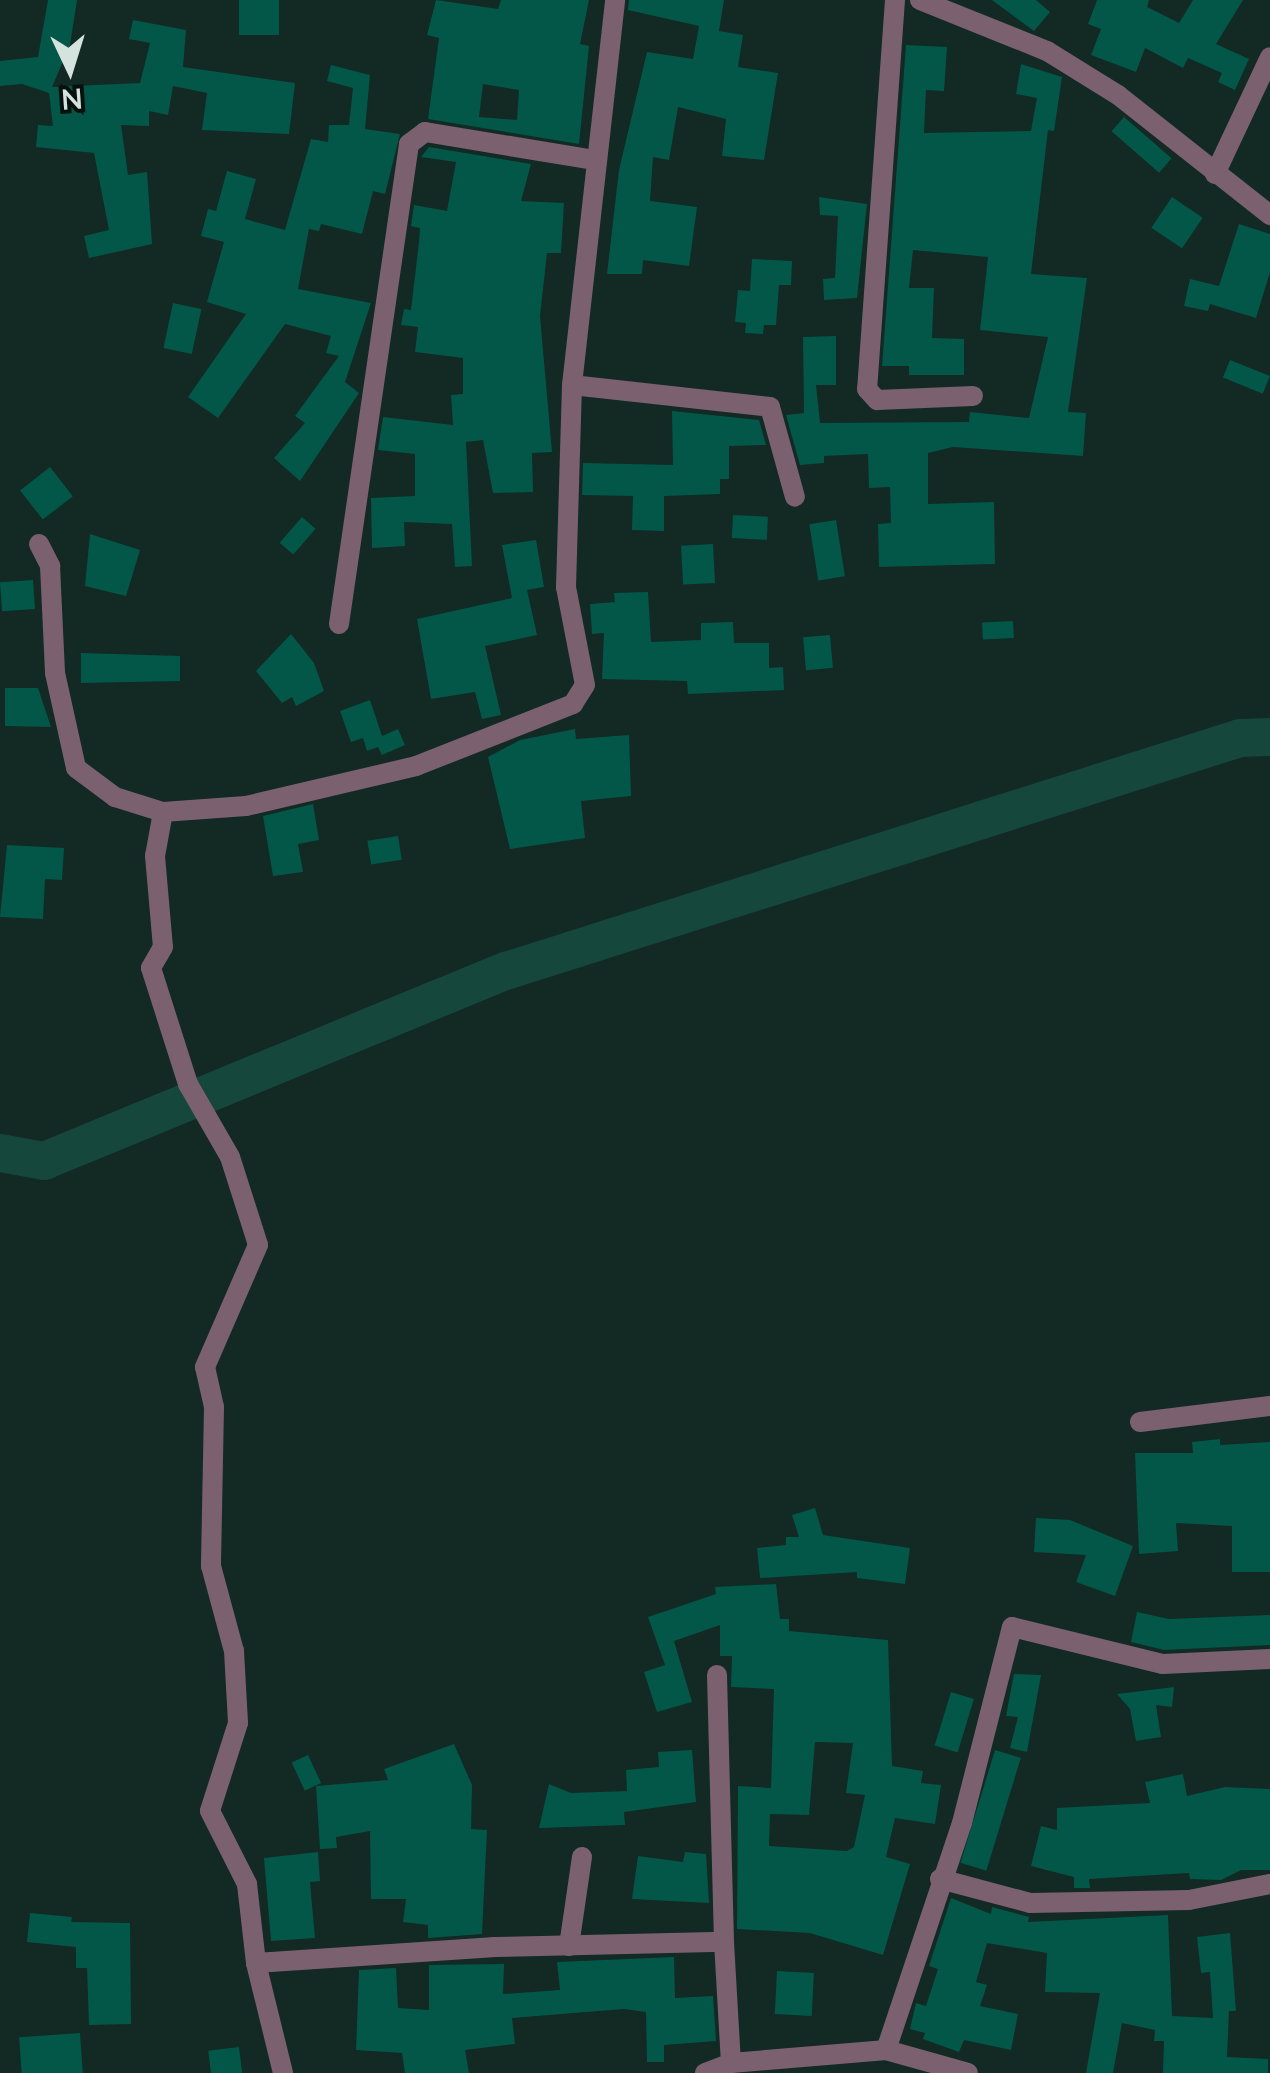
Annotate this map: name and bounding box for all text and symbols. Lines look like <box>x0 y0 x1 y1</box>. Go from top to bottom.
north arrow <box>20 20 120 120</box>
text: N <box>60 82 84 118</box>

